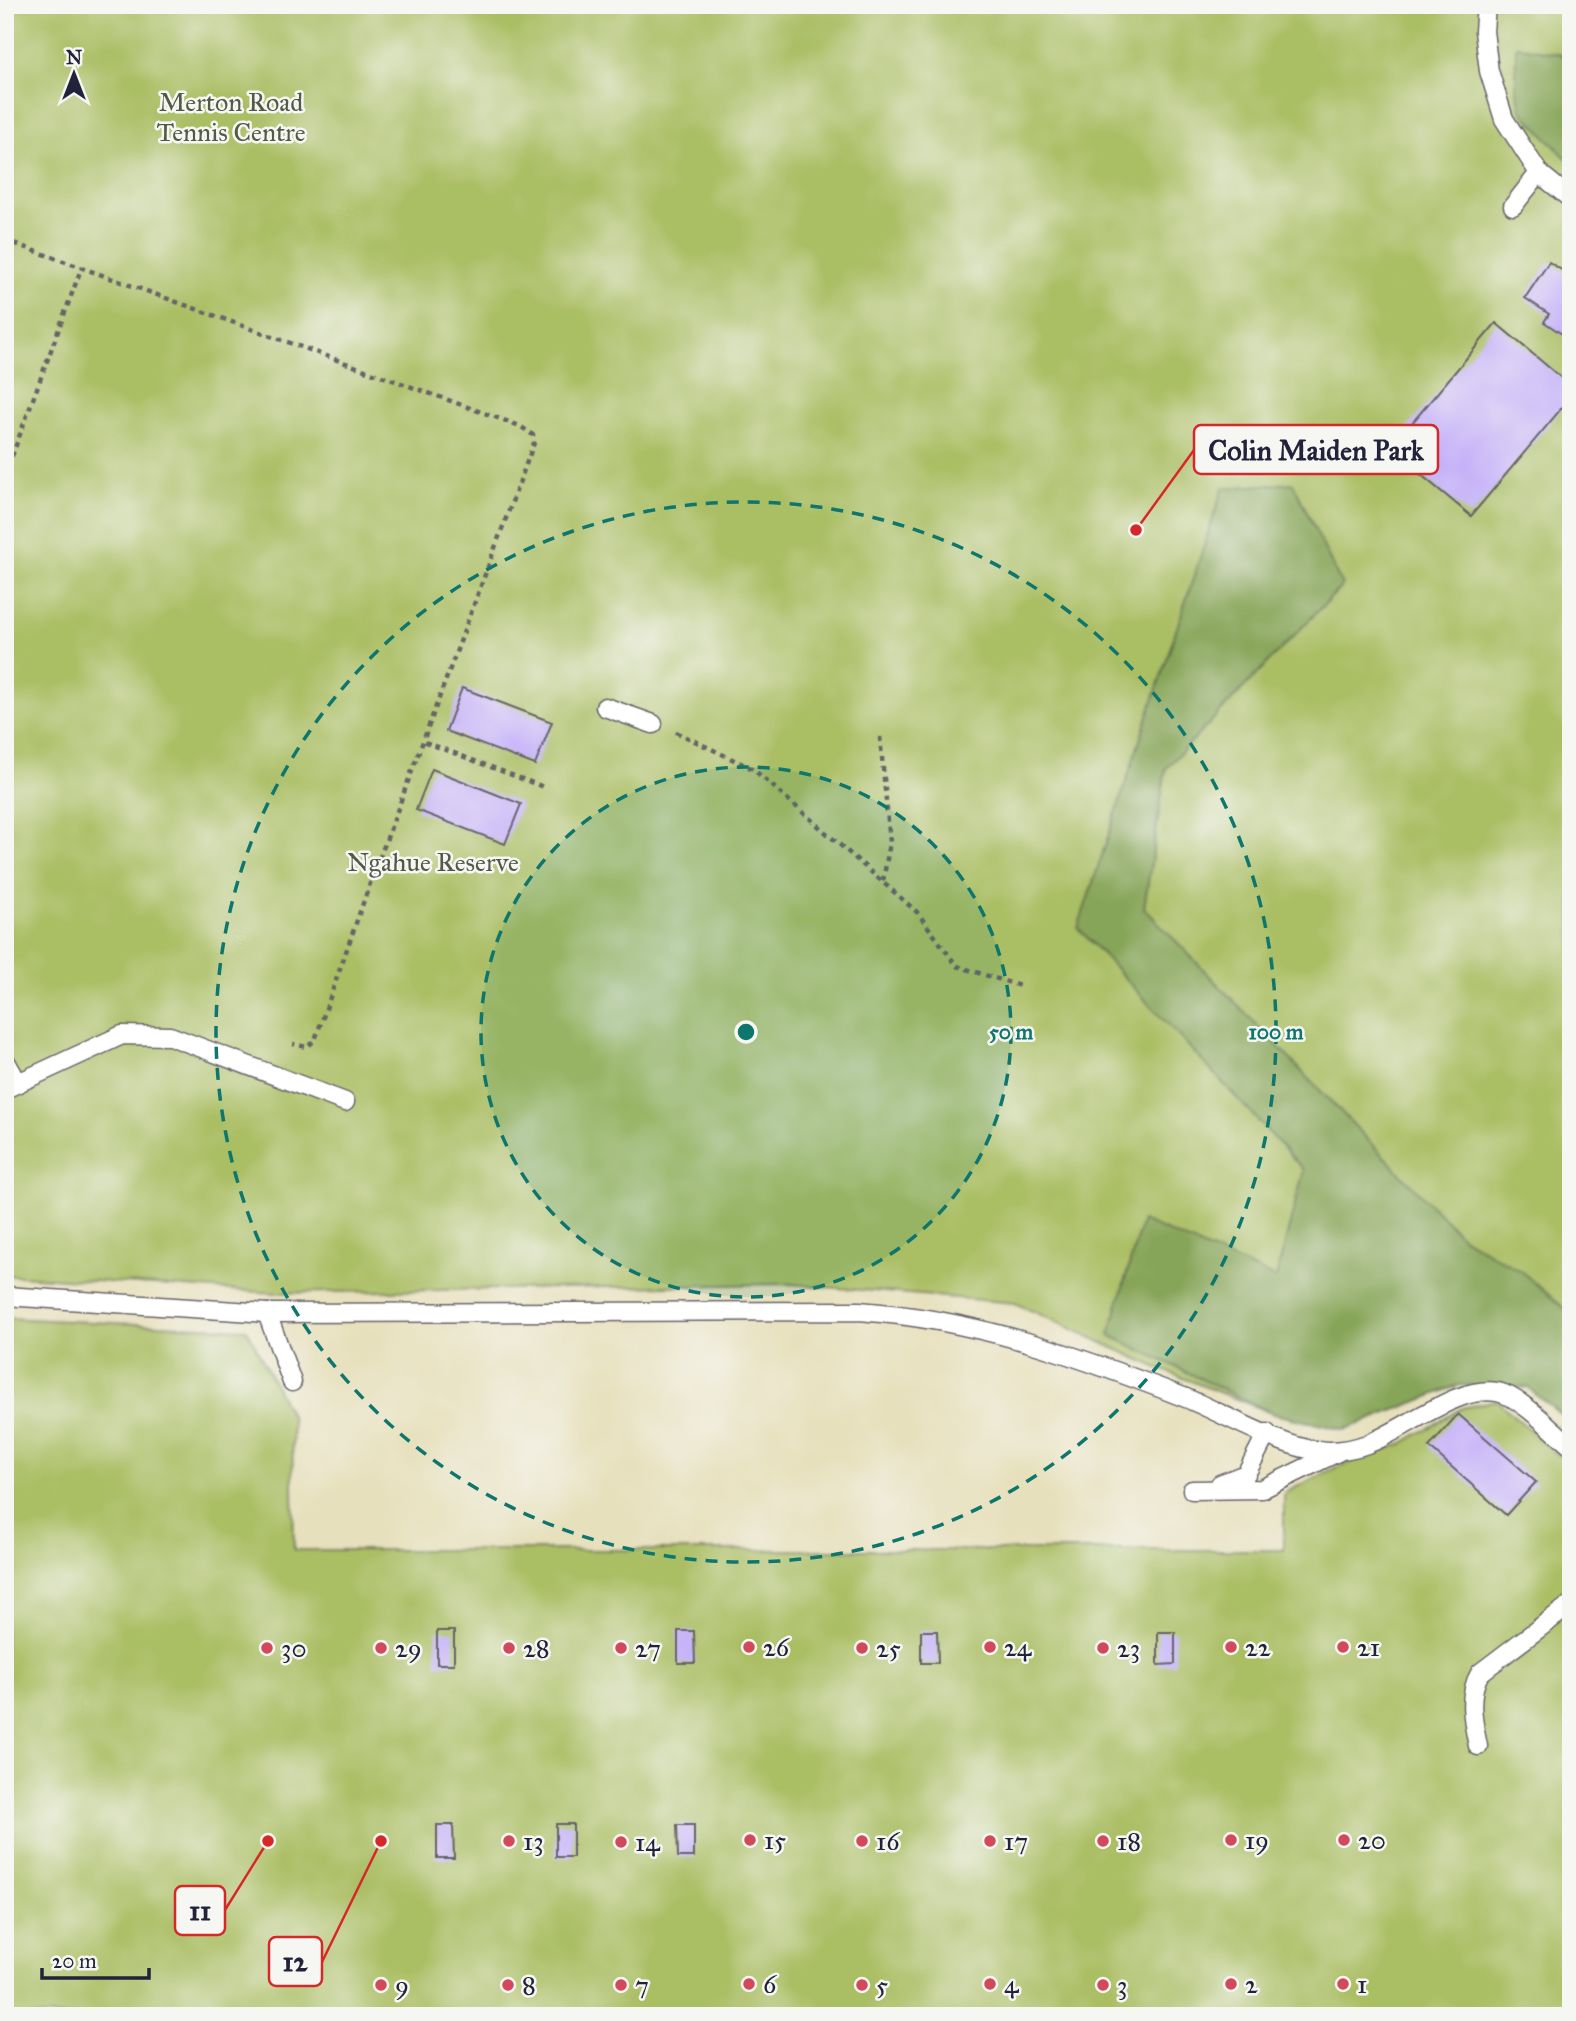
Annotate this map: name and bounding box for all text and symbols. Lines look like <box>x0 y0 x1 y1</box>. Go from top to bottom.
north arrow <box>38 38 108 108</box>
text: N <box>66 46 82 69</box>
park label: Merton Road Tennis Centre <box>156 86 306 148</box>
callout: Colin Maiden Park <box>1194 425 1438 474</box>
text: Colin Maiden Park <box>1208 433 1425 468</box>
park label: Ngahue Reserve <box>347 846 519 878</box>
text: 50 m <box>989 1019 1033 1045</box>
text: 100 m <box>1249 1019 1304 1045</box>
centre of rings <box>734 1020 758 1044</box>
place label: 26 <box>763 1631 790 1663</box>
place label: 24 <box>1004 1631 1032 1663</box>
place label: 22 <box>1245 1631 1271 1663</box>
place label: 21 <box>1357 1631 1380 1663</box>
place label: 30 <box>281 1632 307 1664</box>
place label: 29 <box>395 1632 422 1664</box>
place label: 28 <box>523 1632 550 1664</box>
place label: 27 <box>635 1632 661 1664</box>
place label: 25 <box>876 1632 901 1664</box>
place label: 23 <box>1117 1632 1140 1664</box>
marker: 26 <box>741 1639 757 1655</box>
marker: 24 <box>982 1639 998 1655</box>
marker: 22 <box>1223 1639 1239 1655</box>
marker: 21 <box>1335 1639 1351 1655</box>
marker: 30 <box>259 1640 275 1656</box>
marker: 29 <box>373 1640 389 1656</box>
marker: 28 <box>501 1640 517 1656</box>
marker: 27 <box>613 1640 629 1656</box>
marker: 25 <box>854 1640 870 1656</box>
marker: 23 <box>1095 1640 1111 1656</box>
place label: 15 <box>764 1824 786 1856</box>
place label: 19 <box>1245 1824 1269 1856</box>
place label: 20 <box>1358 1824 1386 1856</box>
place label: 13 <box>523 1825 544 1857</box>
place label: 16 <box>876 1825 900 1857</box>
place label: 17 <box>1004 1825 1028 1857</box>
place label: 18 <box>1117 1825 1141 1857</box>
place label: 14 <box>635 1826 660 1858</box>
marker: 15 <box>742 1832 758 1848</box>
marker: 19 <box>1223 1832 1239 1848</box>
marker: 20 <box>1336 1832 1352 1848</box>
marker: 13 <box>501 1833 517 1849</box>
marker: 16 <box>854 1833 870 1849</box>
marker: 17 <box>982 1833 998 1849</box>
marker: 18 <box>1095 1833 1111 1849</box>
marker: 14 <box>613 1834 629 1850</box>
callout: 11 <box>175 1886 225 1935</box>
text: 11 <box>189 1893 211 1928</box>
scale bar <box>42 1937 149 1981</box>
callout: 12 <box>269 1937 322 1986</box>
text: 12 <box>283 1944 309 1979</box>
text: 20 m <box>52 1948 97 1974</box>
place label: 6 <box>763 1968 777 2000</box>
place label: 4 <box>1004 1968 1019 2000</box>
place label: 2 <box>1245 1968 1258 2000</box>
place label: 1 <box>1357 1968 1367 2000</box>
place label: 9 <box>395 1969 409 2001</box>
place label: 8 <box>522 1969 536 2001</box>
place label: 7 <box>635 1969 649 2001</box>
place label: 5 <box>876 1969 888 2001</box>
place label: 3 <box>1117 1969 1127 2001</box>
marker: 6 <box>741 1976 757 1992</box>
marker: 4 <box>982 1976 998 1992</box>
marker: 2 <box>1223 1976 1239 1992</box>
marker: 1 <box>1335 1976 1351 1992</box>
marker: 9 <box>373 1977 389 1993</box>
marker: 8 <box>500 1977 516 1993</box>
marker: 7 <box>613 1977 629 1993</box>
marker: 5 <box>854 1977 870 1993</box>
marker: 3 <box>1095 1977 1111 1993</box>

